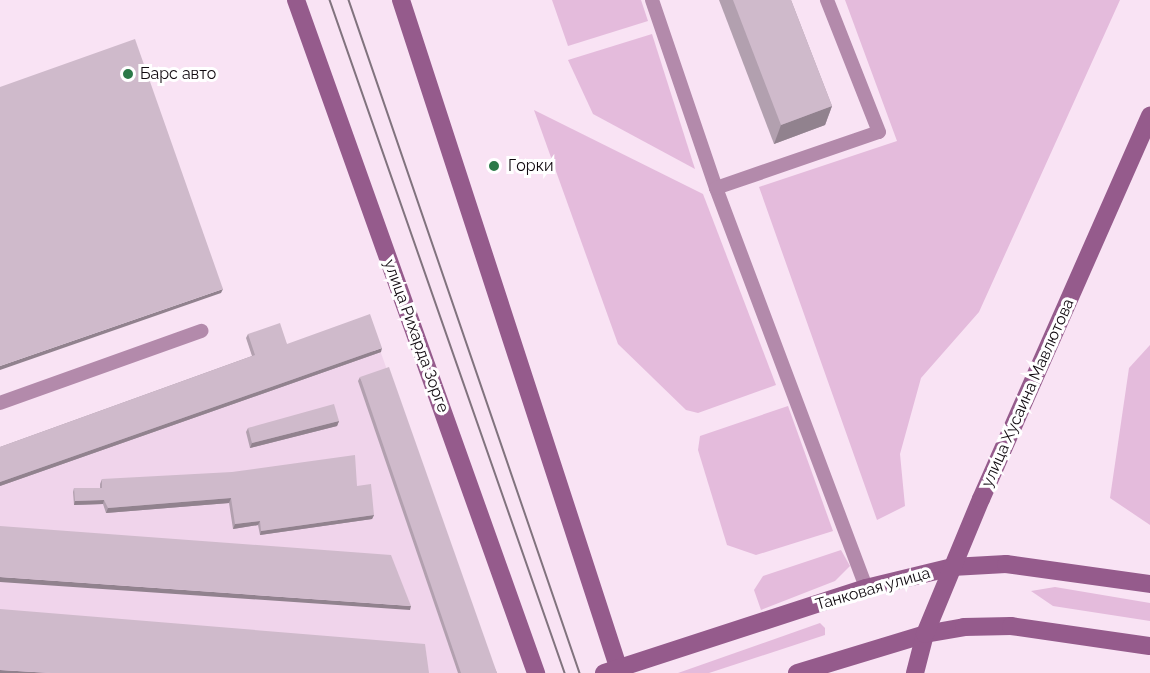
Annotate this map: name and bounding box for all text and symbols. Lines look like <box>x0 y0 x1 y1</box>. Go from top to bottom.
place label: Барс авто <box>140 64 216 84</box>
marker: Барс авто <box>121 67 135 81</box>
place label: Горки <box>508 156 553 176</box>
marker: Горки <box>485 157 503 175</box>
street label: улица Рихарда Зорге <box>379 257 453 415</box>
street label: улица Хусаина Мавлютова <box>978 296 1078 490</box>
street label: Танковая улица <box>813 563 933 615</box>

